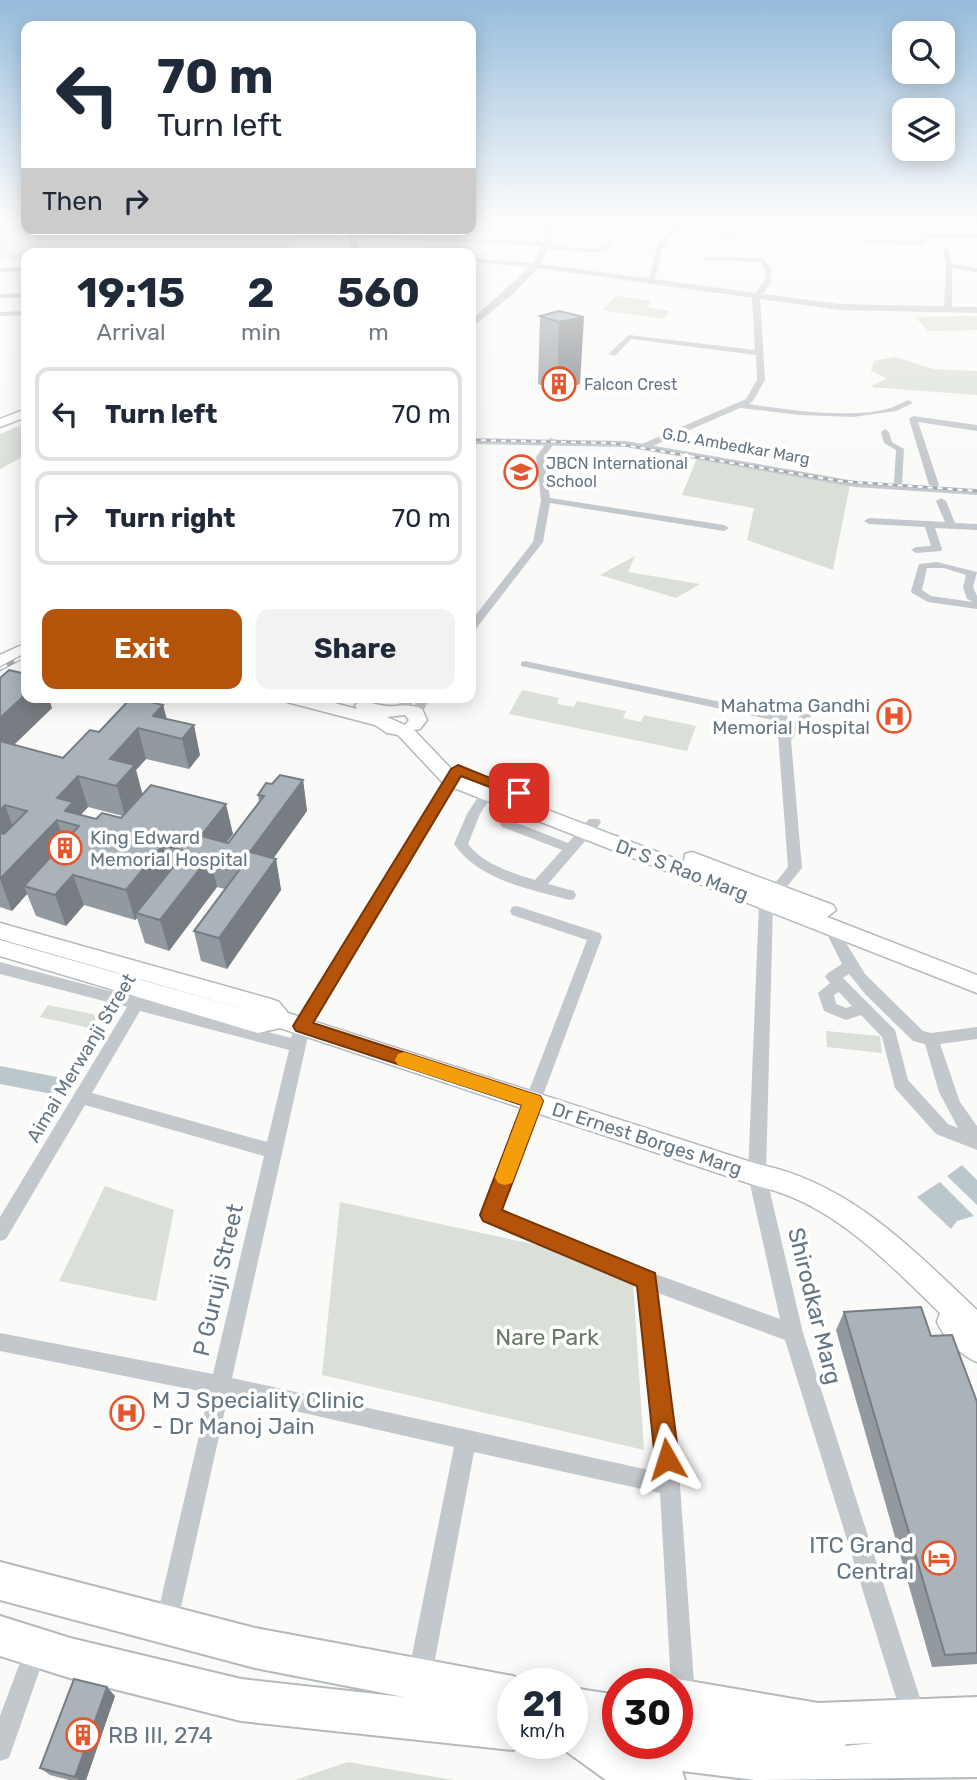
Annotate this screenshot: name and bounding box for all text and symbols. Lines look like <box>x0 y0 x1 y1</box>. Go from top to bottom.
map controls <box>892 21 955 161</box>
button: search <box>892 21 955 84</box>
text: 70 m <box>157 47 274 105</box>
icon: left <box>42 49 133 140</box>
button: layers <box>892 98 955 161</box>
text: Turn left <box>157 106 282 144</box>
icon: right <box>117 182 155 220</box>
text: Then <box>42 186 103 217</box>
text: 19:15 <box>77 268 185 318</box>
text: 2 <box>247 268 275 318</box>
text: 560 <box>337 268 420 318</box>
text: Arrival <box>96 318 166 346</box>
text: min <box>241 318 281 346</box>
text: m <box>368 318 389 346</box>
building icon: Falcon Crest <box>540 365 578 403</box>
place label: Falcon Crest <box>584 375 677 394</box>
icon: left <box>46 395 84 433</box>
text: Turn left <box>105 399 217 430</box>
text: 70 m <box>392 399 451 430</box>
street label: G.D. Ambedkar Marg <box>661 424 811 468</box>
school or university icon: JBCN International School <box>502 453 540 491</box>
place label: JBCN International School <box>546 454 688 491</box>
icon: right <box>46 499 84 537</box>
text: Turn right <box>105 503 235 534</box>
text: 70 m <box>392 503 451 534</box>
button: Exit <box>42 609 242 689</box>
button: Share <box>256 609 455 689</box>
place label: Mahatma Gandhi Memorial Hospital <box>712 694 870 739</box>
hospital icon: Mahatma Gandhi Memorial Hospital <box>875 697 913 735</box>
pin <box>489 763 549 823</box>
icon: arrive <box>500 774 538 812</box>
place label: King Edward Memorial Hospital <box>90 826 248 871</box>
building icon: King Edward Memorial Hospital <box>46 829 84 867</box>
street label: Dr S S Rao Marg <box>613 834 751 906</box>
street label: Aimai Merwanji Street <box>21 969 141 1147</box>
street label: Dr Ernest Borges Marg <box>549 1097 745 1181</box>
street label: P Guruji Street <box>187 1201 249 1359</box>
street label: Shirodkar Marg <box>782 1225 848 1387</box>
park label: Nare Park <box>495 1323 599 1351</box>
place label: M J Speciality Clinic - Dr Manoj Jain <box>152 1386 365 1440</box>
hospital icon: M J Speciality Clinic - Dr Manoj Jain <box>108 1394 146 1432</box>
position arrow <box>630 1422 704 1496</box>
place label: ITC Grand Central <box>809 1531 914 1585</box>
hotel icon: ITC Grand Central <box>920 1539 958 1577</box>
speed limit sign: 30 <box>602 1668 693 1759</box>
text: 21 <box>522 1683 563 1725</box>
building icon: RB III, 274 <box>64 1716 102 1754</box>
text: km/h <box>520 1720 565 1742</box>
place label: RB III, 274 <box>108 1721 213 1749</box>

